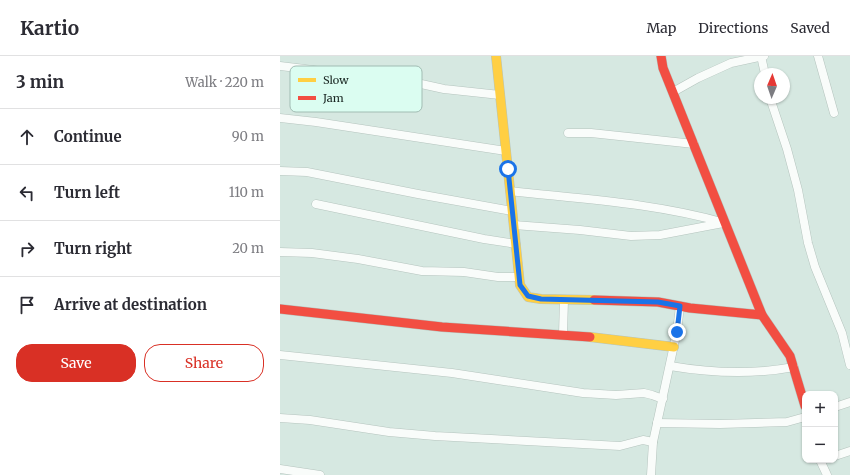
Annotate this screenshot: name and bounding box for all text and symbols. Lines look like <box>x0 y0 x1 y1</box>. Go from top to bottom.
text: Kartio <box>20 16 79 40</box>
text: Map <box>646 19 676 37</box>
text: Directions <box>698 19 768 37</box>
text: Saved <box>790 19 830 37</box>
legend <box>290 66 422 112</box>
north arrow <box>754 68 790 104</box>
text: 3 min <box>16 71 64 93</box>
text: Slow <box>323 73 349 87</box>
text: Walk · 220 m <box>185 74 264 91</box>
text: Jam <box>322 91 344 105</box>
icon: ahead <box>16 126 38 148</box>
text: Continue <box>54 127 122 146</box>
text: 90 m <box>232 128 264 145</box>
route start <box>499 160 517 178</box>
icon: left <box>16 182 38 204</box>
text: Turn left <box>54 183 120 202</box>
text: 110 m <box>229 184 264 201</box>
icon: right <box>16 238 38 260</box>
text: Turn right <box>54 239 132 258</box>
text: 20 m <box>232 240 264 257</box>
icon: arrive <box>16 294 38 316</box>
text: Arrive at destination <box>54 295 207 314</box>
route end <box>668 323 686 341</box>
button: Save <box>16 344 136 382</box>
button: Share <box>144 344 264 382</box>
map controls <box>802 391 838 463</box>
button: + <box>802 391 838 427</box>
button: − <box>802 427 838 463</box>

